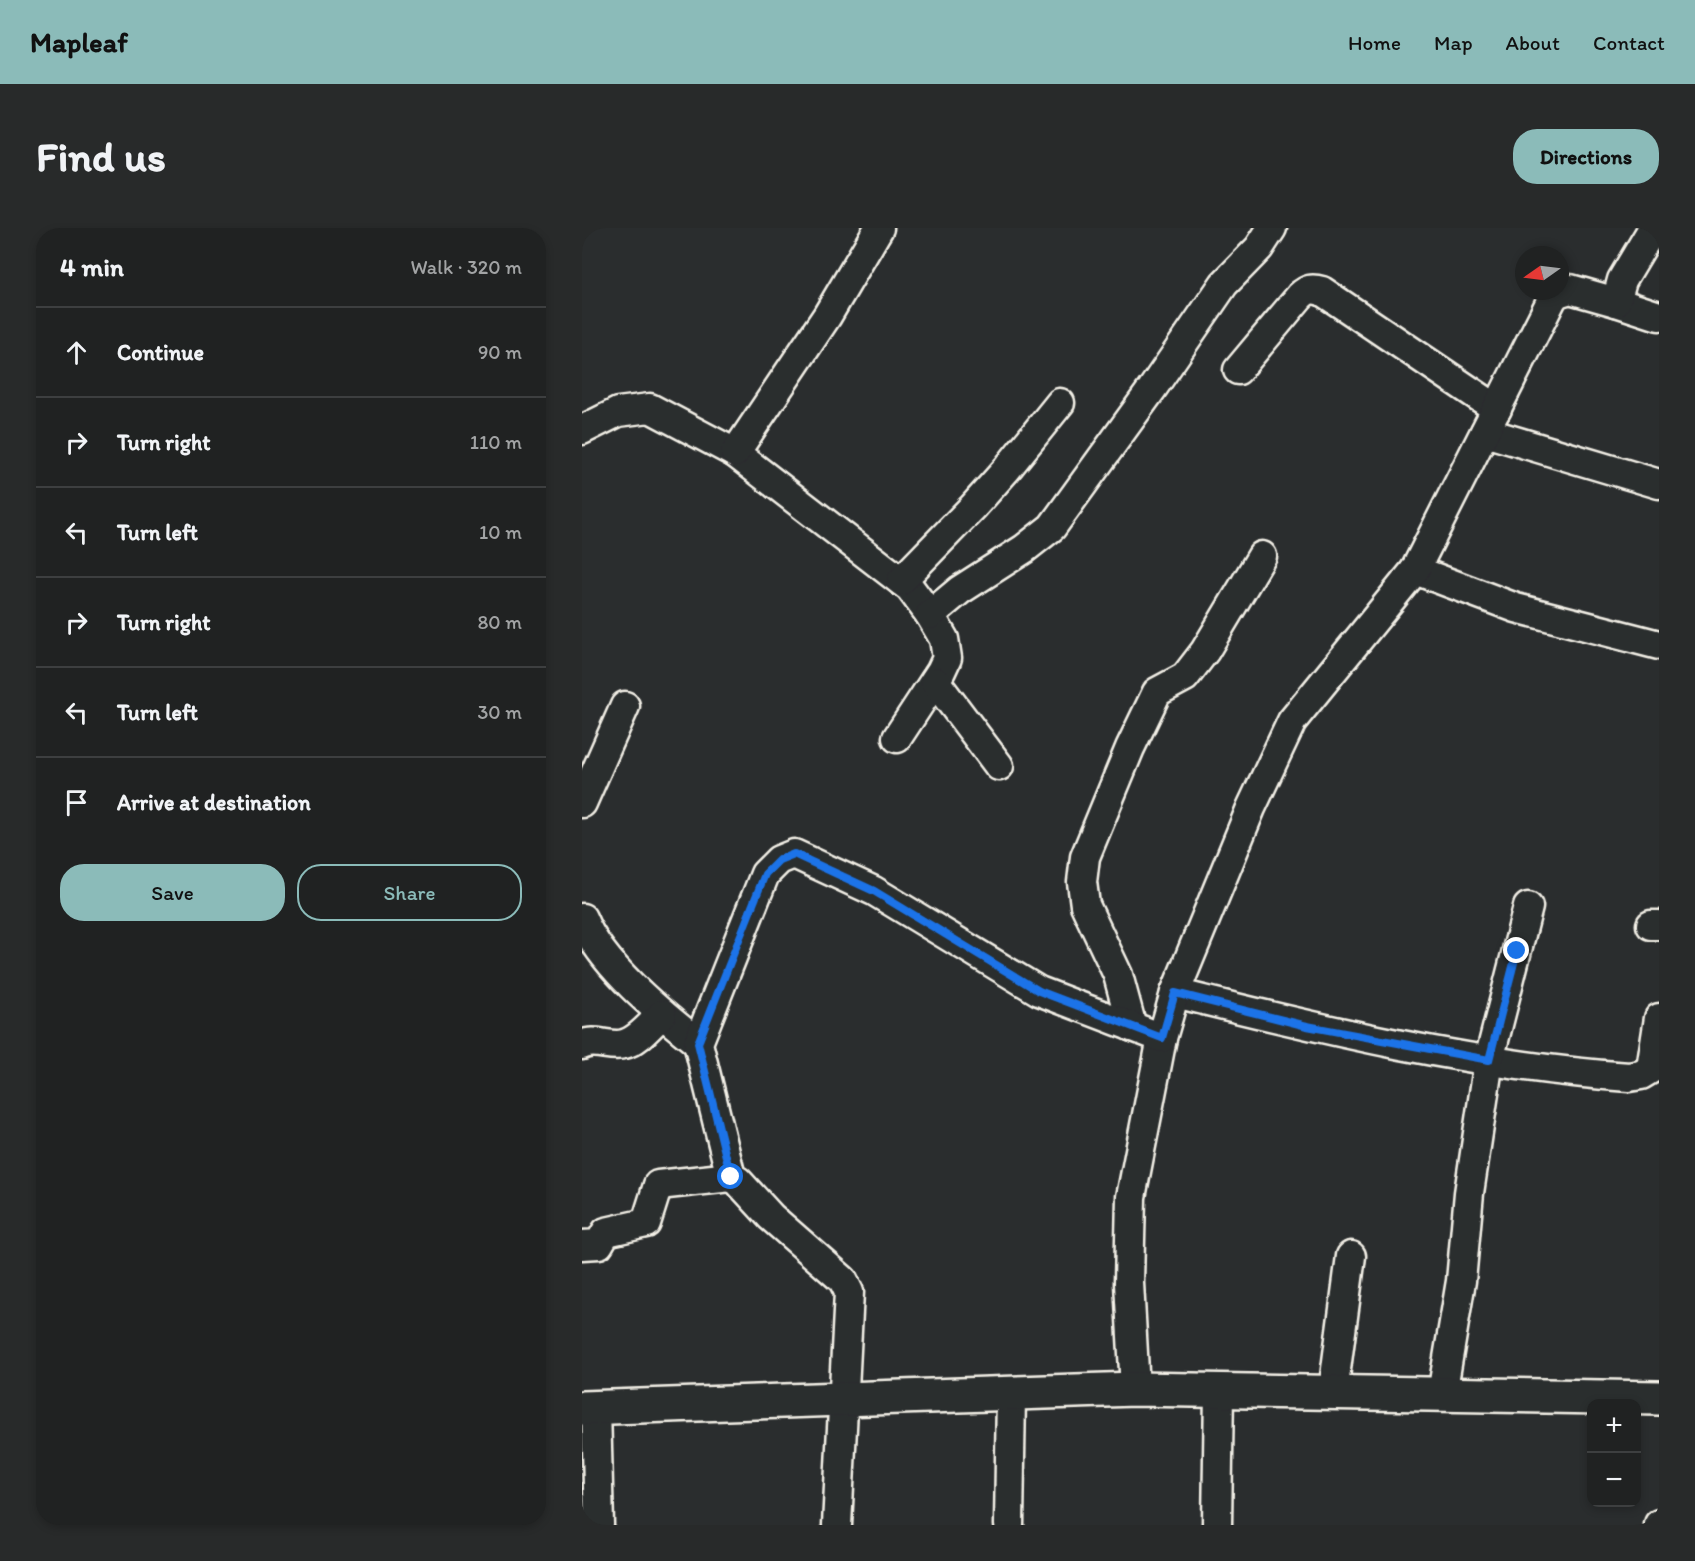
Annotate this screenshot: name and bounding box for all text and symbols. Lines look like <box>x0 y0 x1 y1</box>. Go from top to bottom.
text: Mapleaf <box>30 25 128 59</box>
text: Home <box>1348 30 1401 55</box>
text: Map <box>1434 30 1473 55</box>
text: About <box>1506 30 1560 55</box>
text: Contact <box>1593 30 1665 55</box>
button: Directions <box>1513 129 1659 184</box>
text: Find us <box>36 131 166 182</box>
north arrow <box>1515 246 1569 300</box>
text: 4 min <box>60 251 124 283</box>
text: Walk · 320 m <box>410 255 522 279</box>
icon: ahead <box>60 336 93 369</box>
text: Continue <box>117 339 204 366</box>
text: 90 m <box>478 340 522 364</box>
icon: right <box>60 426 93 459</box>
text: Turn right <box>117 429 211 456</box>
text: 110 m <box>470 430 522 454</box>
icon: left <box>60 516 93 549</box>
text: Turn left <box>117 519 198 546</box>
text: 10 m <box>479 520 522 544</box>
icon: right <box>60 606 93 639</box>
text: Turn right <box>117 609 211 636</box>
text: 80 m <box>477 610 522 634</box>
icon: left <box>60 696 93 729</box>
text: Turn left <box>117 699 198 726</box>
text: 30 m <box>477 700 522 724</box>
icon: arrive <box>60 786 93 819</box>
text: Arrive at destination <box>117 789 311 816</box>
button: Save <box>60 864 285 921</box>
button: Share <box>297 864 522 921</box>
route end <box>1503 937 1529 963</box>
route start <box>717 1163 743 1189</box>
map controls <box>1587 1399 1641 1507</box>
button: + <box>1587 1399 1641 1453</box>
button: − <box>1587 1453 1641 1507</box>

